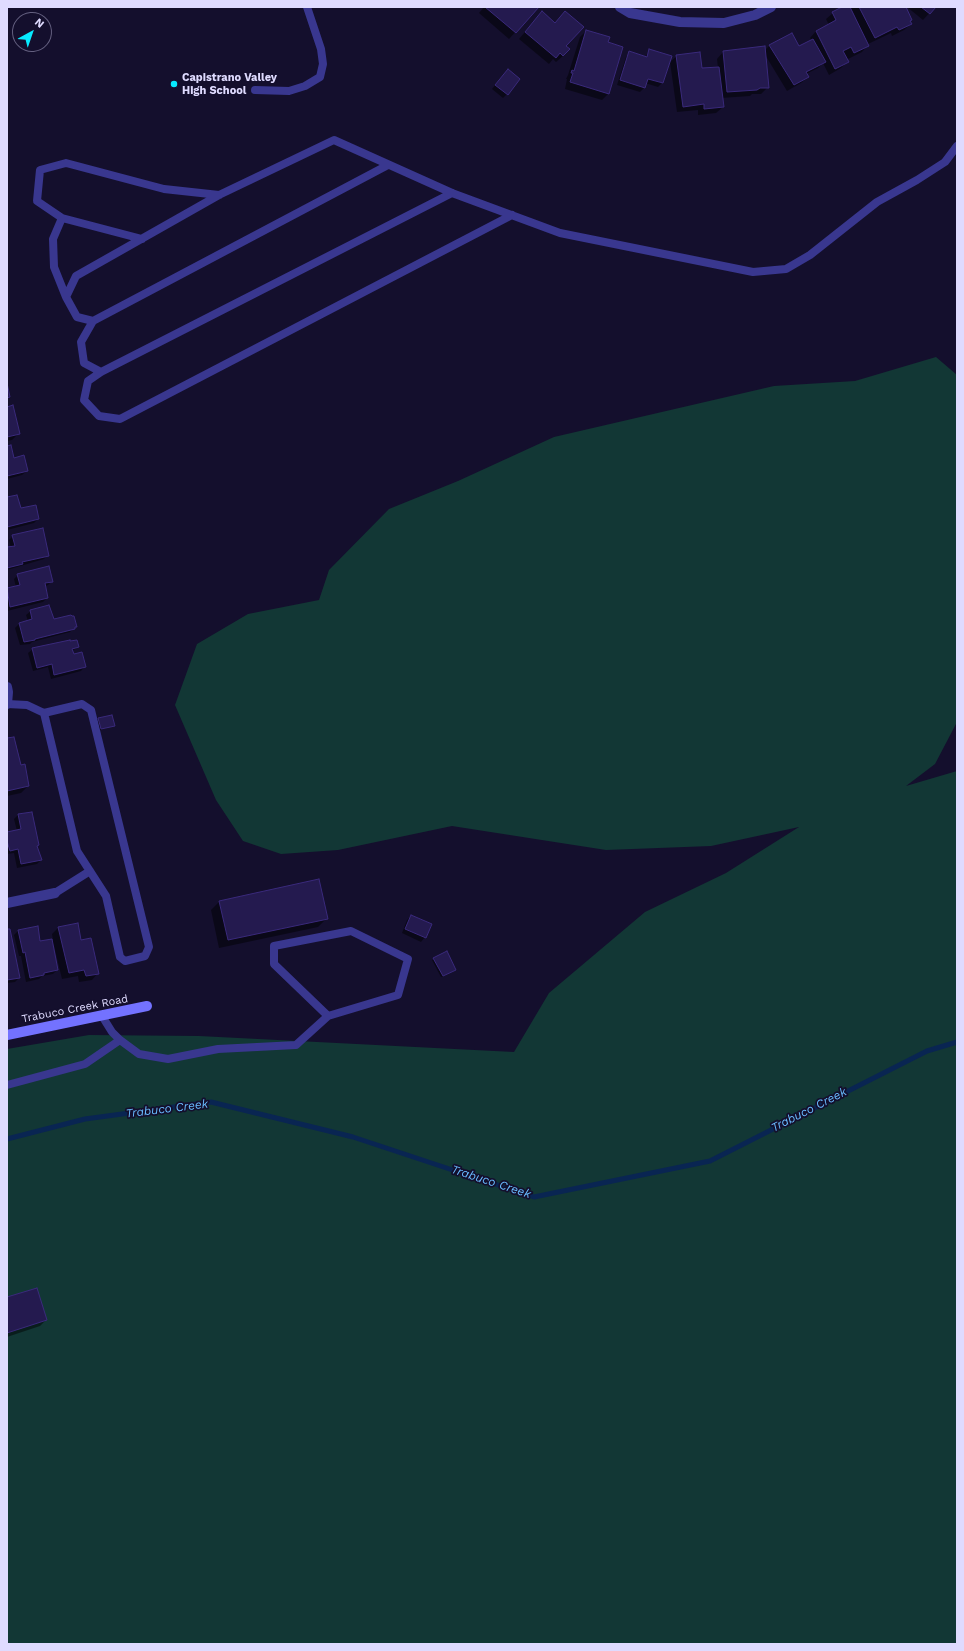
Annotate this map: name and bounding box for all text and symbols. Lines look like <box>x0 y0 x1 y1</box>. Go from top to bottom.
north arrow <box>12 12 52 52</box>
text: N <box>32 16 47 31</box>
place label: Capistrano Valley High School <box>182 71 277 97</box>
marker: Capistrano Valley High School <box>169 79 179 89</box>
street label: Trabuco Creek Road <box>21 992 129 1026</box>
water label: Trabuco Creek <box>769 1085 849 1135</box>
water label: Trabuco Creek <box>125 1097 209 1121</box>
water label: Trabuco Creek <box>449 1162 533 1202</box>

